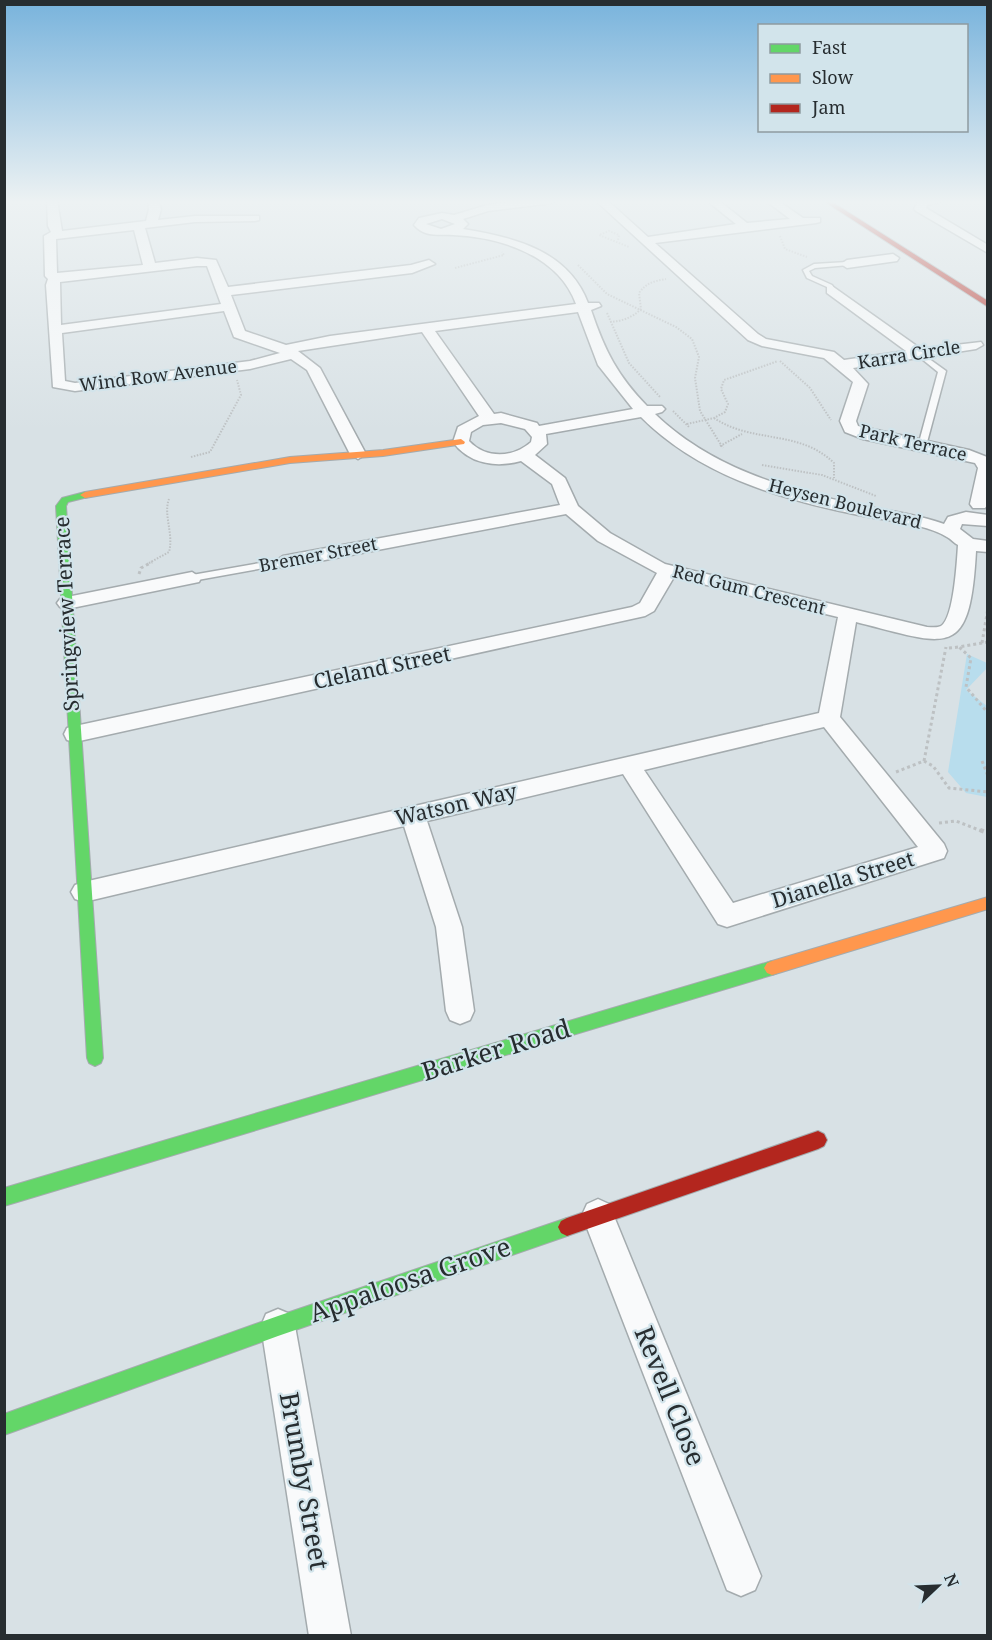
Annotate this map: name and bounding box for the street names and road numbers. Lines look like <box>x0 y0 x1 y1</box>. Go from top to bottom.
street label: Karra Circle <box>856 334 962 374</box>
street label: Wind Row Avenue <box>78 353 238 397</box>
street label: Park Terrace <box>857 418 969 466</box>
street label: Heysen Boulevard <box>766 472 924 534</box>
street label: Springview Terrace <box>47 516 85 712</box>
street label: Bremer Street <box>257 531 379 577</box>
street label: Red Gum Crescent <box>670 558 828 620</box>
street label: Cleland Street <box>311 639 453 695</box>
street label: Watson Way <box>392 776 520 832</box>
street label: Dianella Street <box>768 844 917 914</box>
street label: Barker Road <box>417 1009 575 1089</box>
street label: Appaloosa Grove <box>304 1228 515 1330</box>
street label: Revell Close <box>627 1321 715 1471</box>
street label: Brumby Street <box>272 1389 338 1572</box>

